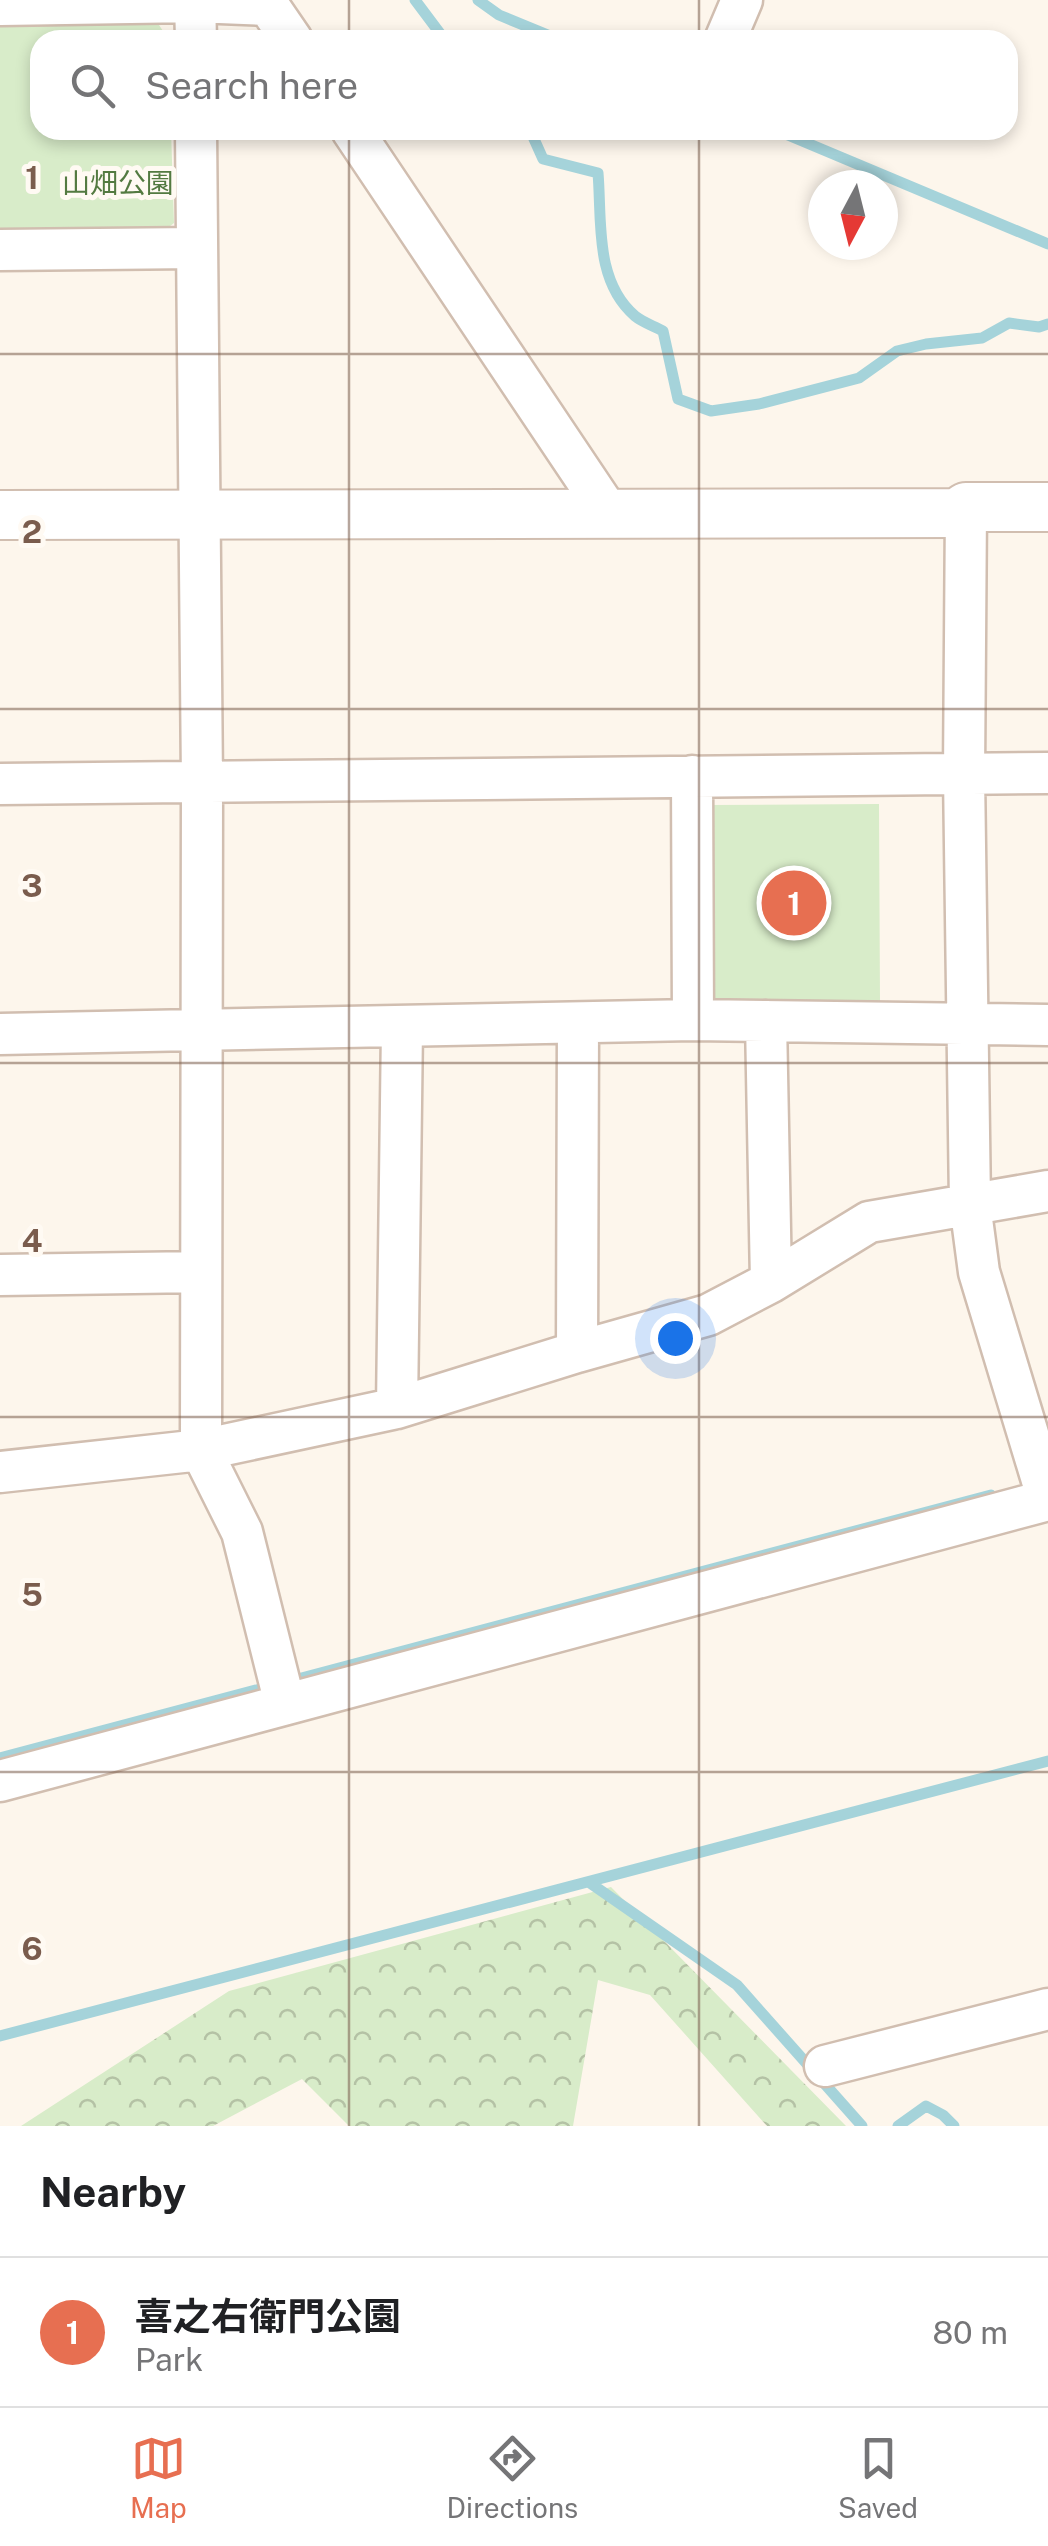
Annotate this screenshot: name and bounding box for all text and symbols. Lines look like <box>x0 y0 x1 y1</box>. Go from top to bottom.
search box <box>30 30 1018 140</box>
icon: search <box>65 58 120 113</box>
text: Search here <box>145 63 358 108</box>
text: 1 <box>25 159 39 196</box>
park label: 山畑公園 <box>62 166 174 199</box>
north arrow <box>808 170 898 260</box>
text: 2 <box>22 513 42 550</box>
pin: 1 <box>762 866 826 940</box>
text: 3 <box>21 867 43 904</box>
text: 4 <box>22 1222 43 1259</box>
your location <box>650 1313 701 1364</box>
text: 5 <box>21 1576 43 1613</box>
text: 6 <box>21 1930 43 1967</box>
text: Nearby <box>40 2167 186 2216</box>
text: 喜之右衛門公園 <box>135 2294 401 2339</box>
text: 1 <box>66 2314 79 2351</box>
text: 80 m <box>932 2314 1008 2351</box>
text: Park <box>135 2341 203 2378</box>
tab: Map <box>130 2431 187 2524</box>
tab: Directions <box>447 2431 578 2524</box>
tab: Saved <box>838 2431 918 2524</box>

